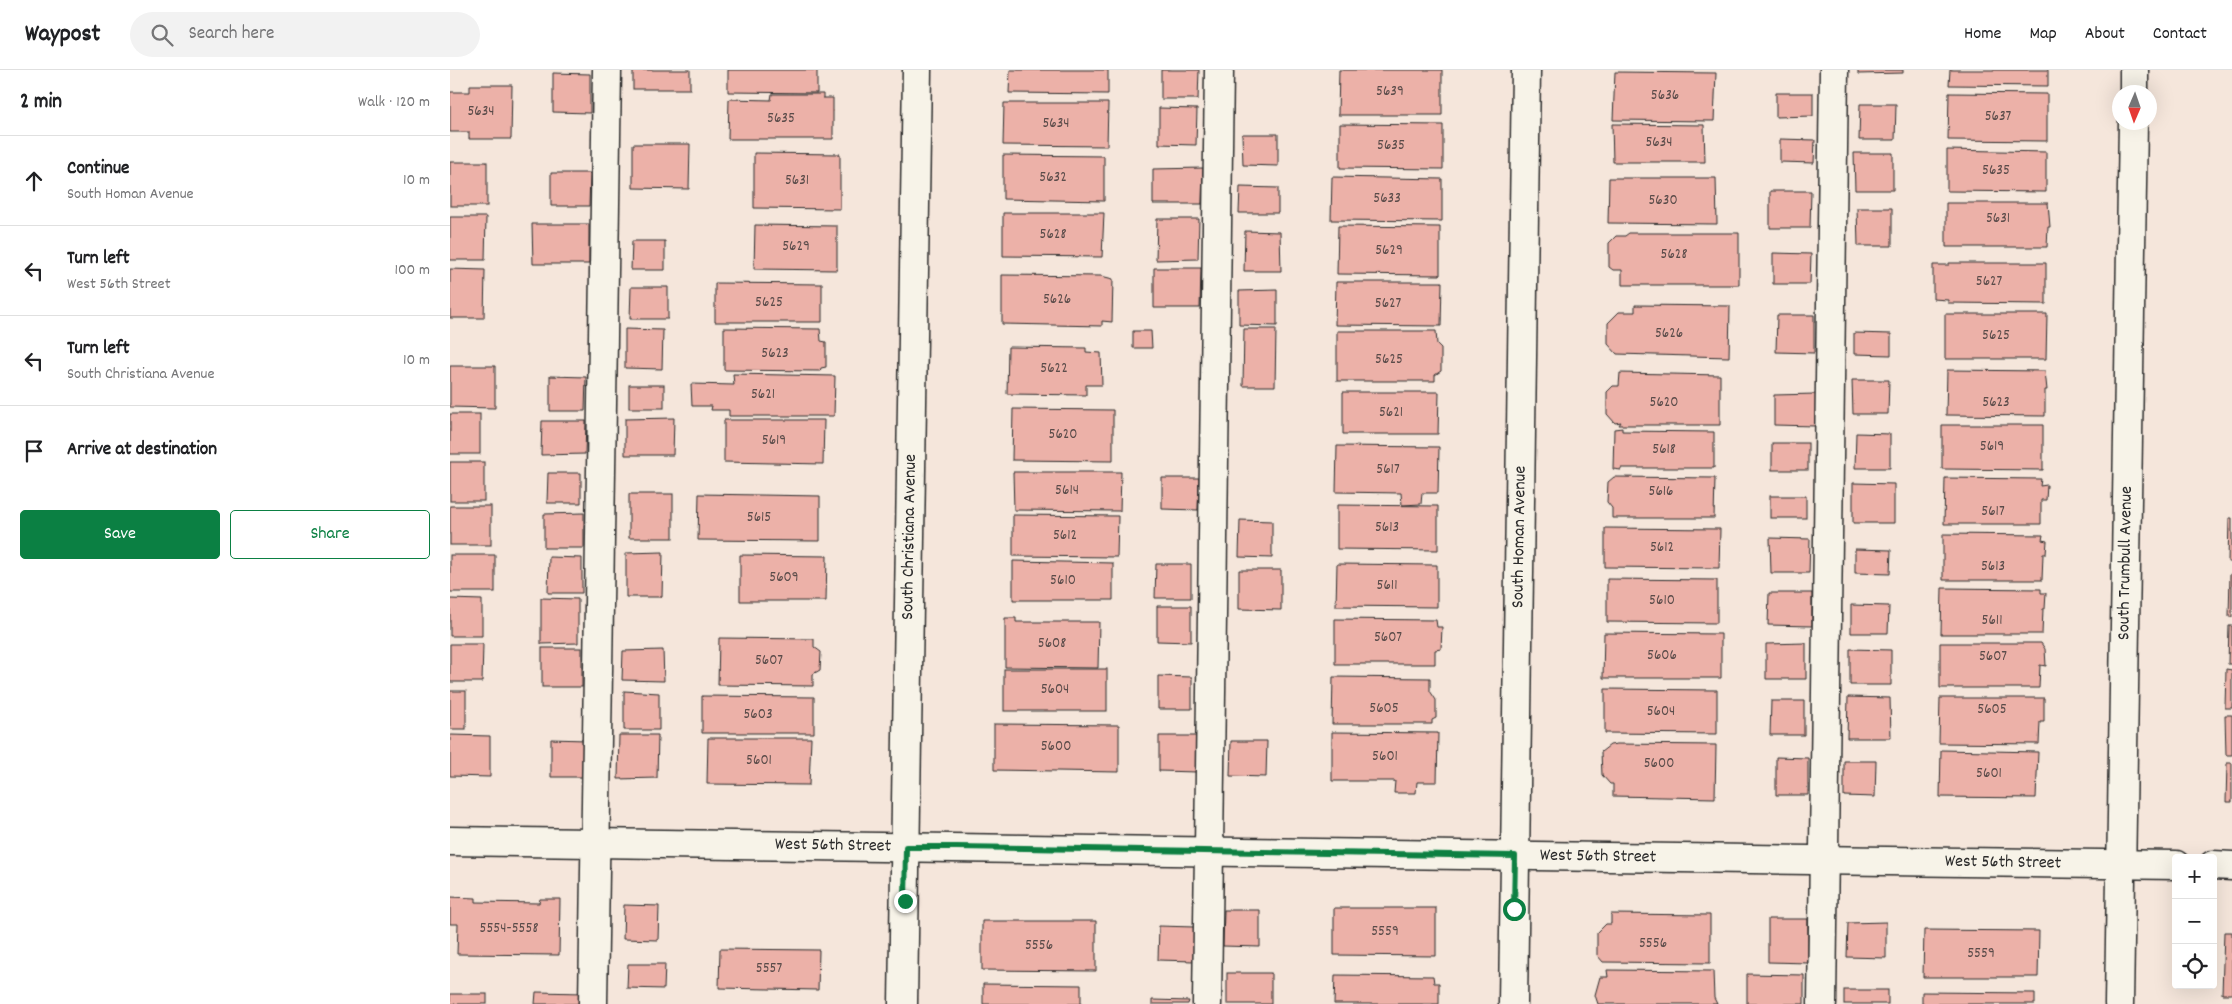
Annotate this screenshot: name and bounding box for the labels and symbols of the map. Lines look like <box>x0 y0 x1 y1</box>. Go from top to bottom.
house number: 5639 <box>1376 81 1404 103</box>
house number: 5636 <box>1651 85 1679 107</box>
north arrow <box>2112 85 2157 130</box>
house number: 5634 <box>467 101 495 123</box>
house number: 5637 <box>1985 106 2012 128</box>
house number: 5635 <box>767 108 795 130</box>
house number: 5634 <box>1042 113 1070 135</box>
house number: 5634 <box>1645 132 1673 154</box>
house number: 5635 <box>1377 135 1405 157</box>
house number: 5635 <box>1982 160 2010 182</box>
house number: 5632 <box>1039 167 1067 189</box>
house number: 5631 <box>785 170 809 192</box>
house number: 5633 <box>1373 188 1401 210</box>
house number: 5630 <box>1648 190 1678 212</box>
house number: 5631 <box>1986 208 2010 230</box>
house number: 5628 <box>1040 224 1066 246</box>
house number: 5629 <box>782 236 810 258</box>
house number: 5629 <box>1375 240 1403 262</box>
house number: 5628 <box>1661 244 1687 266</box>
house number: 5627 <box>1976 271 2003 293</box>
house number: 5626 <box>1043 289 1071 311</box>
house number: 5625 <box>755 292 783 314</box>
house number: 5627 <box>1375 293 1402 315</box>
house number: 5626 <box>1655 323 1683 345</box>
house number: 5625 <box>1982 325 2010 347</box>
house number: 5623 <box>761 343 789 365</box>
house number: 5625 <box>1375 349 1403 371</box>
house number: 5622 <box>1040 358 1068 380</box>
house number: 5621 <box>751 384 775 406</box>
house number: 5620 <box>1649 392 1679 414</box>
house number: 5623 <box>1982 392 2010 414</box>
house number: 5621 <box>1379 402 1403 424</box>
house number: 5620 <box>1048 424 1078 446</box>
house number: 5619 <box>762 430 786 452</box>
house number: 5619 <box>1980 436 2004 458</box>
house number: 5618 <box>1652 439 1676 461</box>
street label: South Christiana Avenue <box>896 454 924 620</box>
house number: 5617 <box>1376 459 1400 481</box>
street label: South Homan Avenue <box>1506 465 1534 608</box>
house number: 5614 <box>1055 480 1079 502</box>
house number: 5616 <box>1649 481 1673 503</box>
street label: South Trumbull Avenue <box>2112 486 2140 640</box>
house number: 5617 <box>1981 501 2005 523</box>
house number: 5615 <box>747 507 771 529</box>
house number: 5613 <box>1375 517 1399 539</box>
house number: 5612 <box>1053 525 1077 547</box>
house number: 5612 <box>1650 537 1674 559</box>
house number: 5613 <box>1981 556 2005 578</box>
house number: 5609 <box>769 567 799 589</box>
house number: 5610 <box>1050 570 1076 592</box>
house number: 5611 <box>1377 575 1397 597</box>
house number: 5610 <box>1649 590 1675 612</box>
house number: 5611 <box>1982 610 2002 632</box>
house number: 5607 <box>1374 627 1402 649</box>
house number: 5608 <box>1038 633 1066 655</box>
house number: 5606 <box>1647 645 1677 667</box>
house number: 5607 <box>1979 646 2007 668</box>
house number: 5607 <box>755 650 783 672</box>
house number: 5604 <box>1041 679 1069 701</box>
house number: 5605 <box>1369 698 1399 720</box>
house number: 5605 <box>1977 699 2007 721</box>
house number: 5604 <box>1647 701 1675 723</box>
house number: 5603 <box>743 704 773 726</box>
house number: 5600 <box>1041 736 1071 758</box>
house number: 5601 <box>1372 746 1398 768</box>
house number: 5601 <box>746 750 772 772</box>
house number: 5600 <box>1644 753 1674 775</box>
house number: 5601 <box>1976 763 2002 785</box>
street label: West 56th Street <box>775 832 892 860</box>
street label: West 56th Street <box>1540 843 1657 871</box>
street label: West 56th Street <box>1945 849 2062 877</box>
route end <box>894 890 917 913</box>
route start <box>1503 898 1526 921</box>
house number: 5554-5558 <box>479 918 539 940</box>
house number: 5559 <box>1371 921 1399 943</box>
house number: 5556 <box>1639 933 1667 955</box>
house number: 5556 <box>1025 935 1053 957</box>
house number: 5559 <box>1967 943 1995 965</box>
house number: 5557 <box>756 958 783 980</box>

